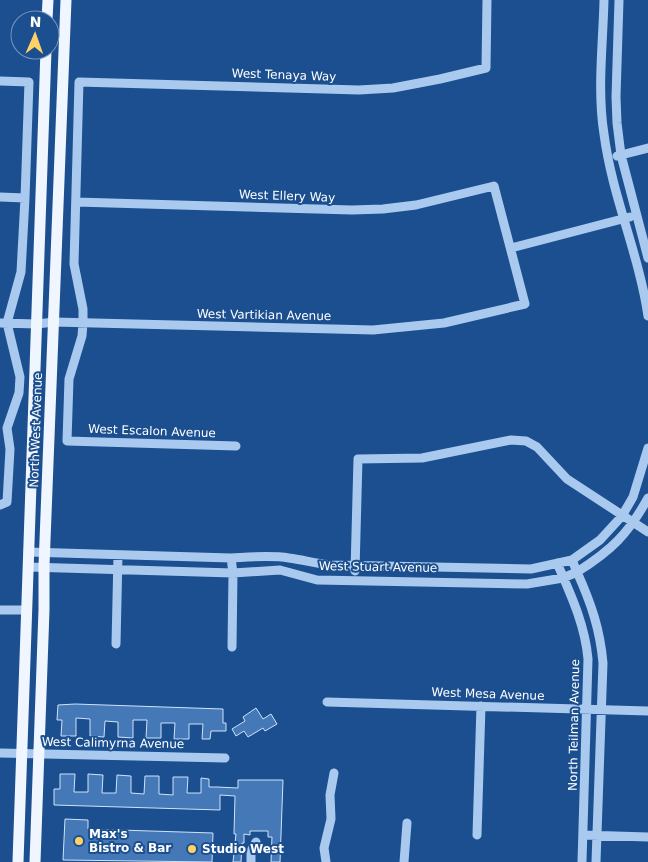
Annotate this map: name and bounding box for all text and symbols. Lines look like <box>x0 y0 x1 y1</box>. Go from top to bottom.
north arrow <box>10 10 60 60</box>
text: N <box>29 14 42 30</box>
street label: West Tenaya Way <box>231 66 337 84</box>
street label: West Ellery Way <box>239 187 335 205</box>
street label: West Vartikian Avenue <box>197 307 331 323</box>
street label: North West Avenue <box>27 372 45 488</box>
street label: West Escalon Avenue <box>88 422 216 440</box>
street label: West Stuart Avenue <box>319 559 437 575</box>
street label: North Teilman Avenue <box>566 659 582 791</box>
street label: West Mesa Avenue <box>431 685 545 703</box>
street label: West Calimyrna Avenue <box>42 735 184 751</box>
place label: Max's Bistro & Bar <box>89 827 171 855</box>
marker: Max's Bistro & Bar <box>73 835 85 847</box>
place label: Studio West <box>202 842 284 856</box>
marker: Studio West <box>186 843 198 855</box>

